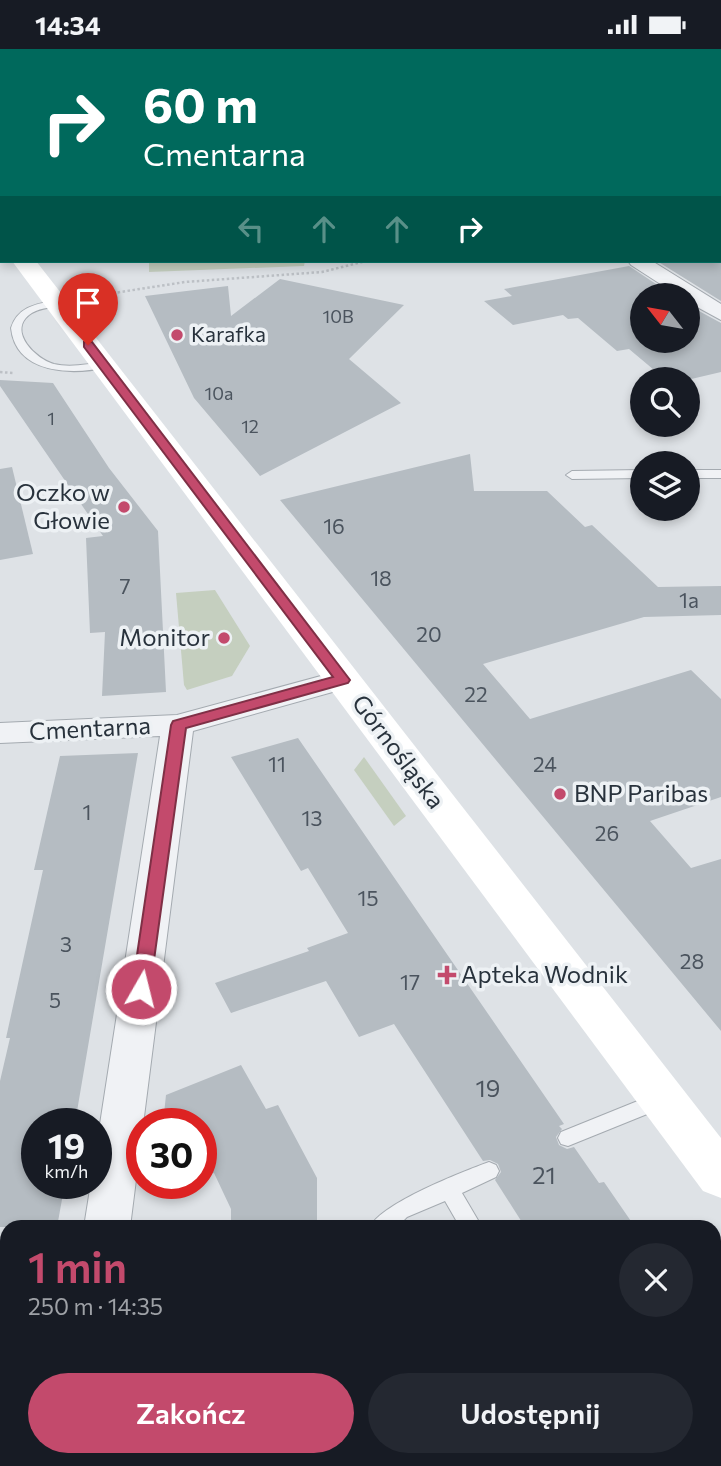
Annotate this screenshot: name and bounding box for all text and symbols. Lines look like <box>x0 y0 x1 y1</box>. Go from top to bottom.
text: 14:34 <box>35 9 101 40</box>
text: 60 m <box>143 73 258 133</box>
icon: right <box>28 77 119 168</box>
text: Cmentarna <box>143 133 306 173</box>
icon: left <box>232 210 270 248</box>
icon: ahead <box>305 210 343 248</box>
icon: ahead <box>378 210 416 248</box>
icon: right <box>451 210 489 248</box>
pin <box>58 273 118 345</box>
north arrow <box>630 283 700 353</box>
map controls <box>630 283 700 521</box>
icon: arrive <box>69 284 107 322</box>
house number: 10B <box>322 305 354 327</box>
place label: Karafka <box>191 321 266 346</box>
marker: Karafka <box>169 327 185 343</box>
button: search <box>630 367 700 437</box>
house number: 10a <box>205 382 233 404</box>
house number: 1 <box>47 407 55 429</box>
house number: 12 <box>241 415 259 437</box>
button: layers <box>630 451 700 521</box>
place label: Oczko w Głowie <box>16 477 110 534</box>
marker: Oczko w Głowie <box>116 499 132 515</box>
house number: 16 <box>323 513 345 538</box>
house number: 18 <box>370 565 392 590</box>
house number: 7 <box>119 573 131 598</box>
house number: 1a <box>679 587 699 612</box>
house number: 20 <box>416 621 442 646</box>
place label: Monitor <box>119 622 210 651</box>
marker: Monitor <box>216 630 232 646</box>
house number: 22 <box>464 681 488 706</box>
street label: Górnośląska <box>347 688 452 814</box>
street label: Cmentarna <box>28 710 152 745</box>
house number: 11 <box>268 751 286 776</box>
house number: 24 <box>533 751 557 776</box>
place label: BNP Paribas <box>574 778 708 807</box>
marker: BNP Paribas <box>552 786 568 802</box>
house number: 1 <box>83 799 91 824</box>
house number: 13 <box>302 805 322 830</box>
house number: 26 <box>595 820 619 845</box>
house number: 15 <box>357 885 379 910</box>
house number: 3 <box>60 931 72 956</box>
house number: 28 <box>680 948 704 973</box>
position arrow <box>104 952 178 1026</box>
place label: Apteka Wodnik <box>461 959 628 988</box>
marker: Apteka Wodnik <box>439 967 455 983</box>
house number: 17 <box>400 969 420 994</box>
house number: 5 <box>49 987 61 1012</box>
house number: 19 <box>476 1073 500 1102</box>
speed limit sign: 30 <box>126 1108 217 1199</box>
text: 19 <box>48 1123 85 1166</box>
text: km/h <box>45 1160 88 1182</box>
house number: 21 <box>532 1160 556 1189</box>
text: 1 min <box>28 1240 127 1292</box>
button: close <box>619 1243 693 1317</box>
text: 250 m · 14:35 <box>28 1292 163 1320</box>
button: Zakończ <box>28 1373 354 1453</box>
button: Udostępnij <box>368 1373 693 1453</box>

